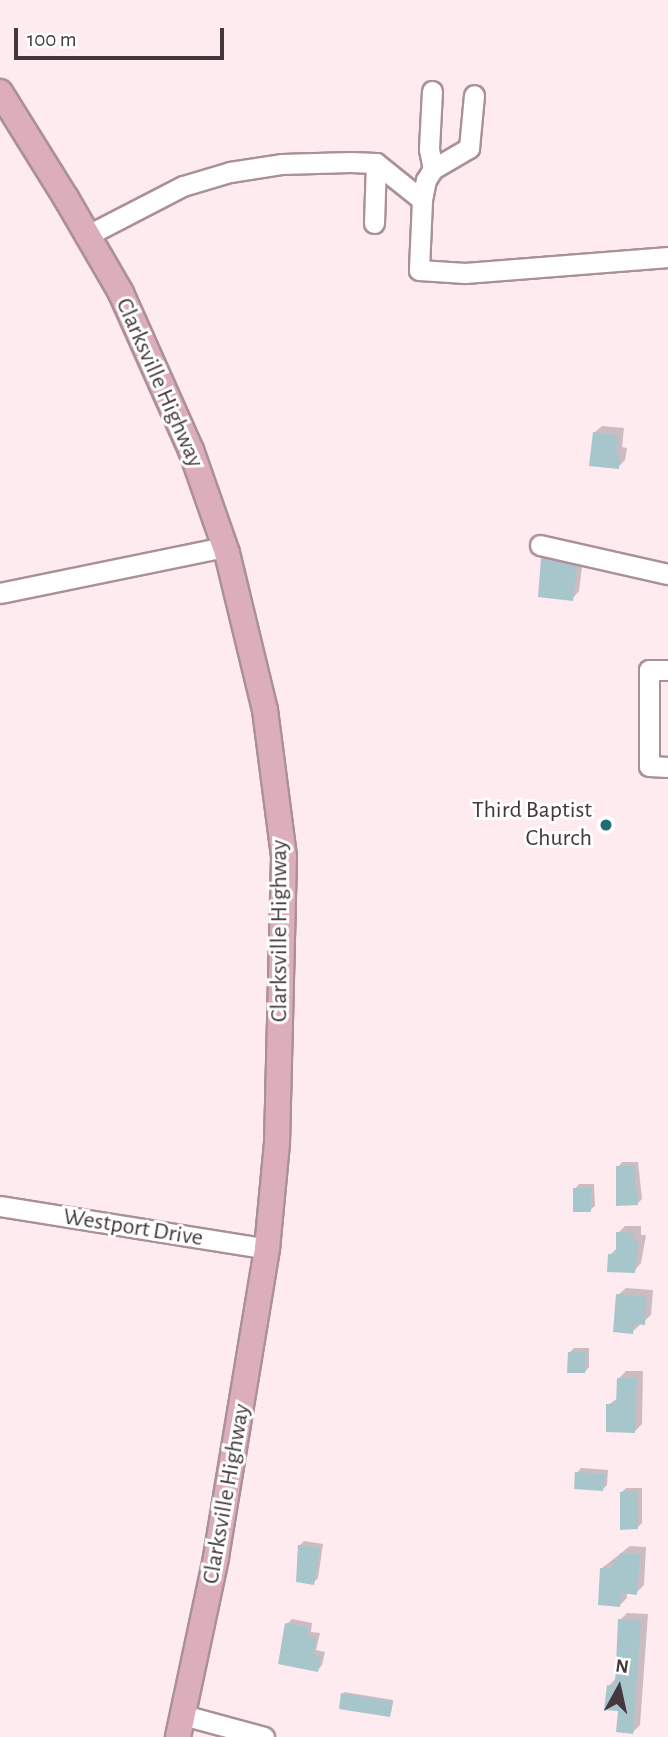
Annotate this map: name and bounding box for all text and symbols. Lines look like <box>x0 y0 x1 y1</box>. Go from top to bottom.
scale bar <box>18 14 228 58</box>
text: 100 m <box>27 29 77 50</box>
street label: Clarksville Highway <box>109 294 209 472</box>
place label: Third Baptist Church <box>472 797 592 853</box>
marker: Third Baptist Church <box>598 817 614 833</box>
street label: Clarksville Highway <box>266 840 294 1022</box>
street label: Westport Drive <box>61 1203 205 1253</box>
street label: Clarksville Highway <box>197 1402 257 1586</box>
north arrow <box>584 1653 654 1723</box>
text: N <box>614 1656 630 1677</box>

